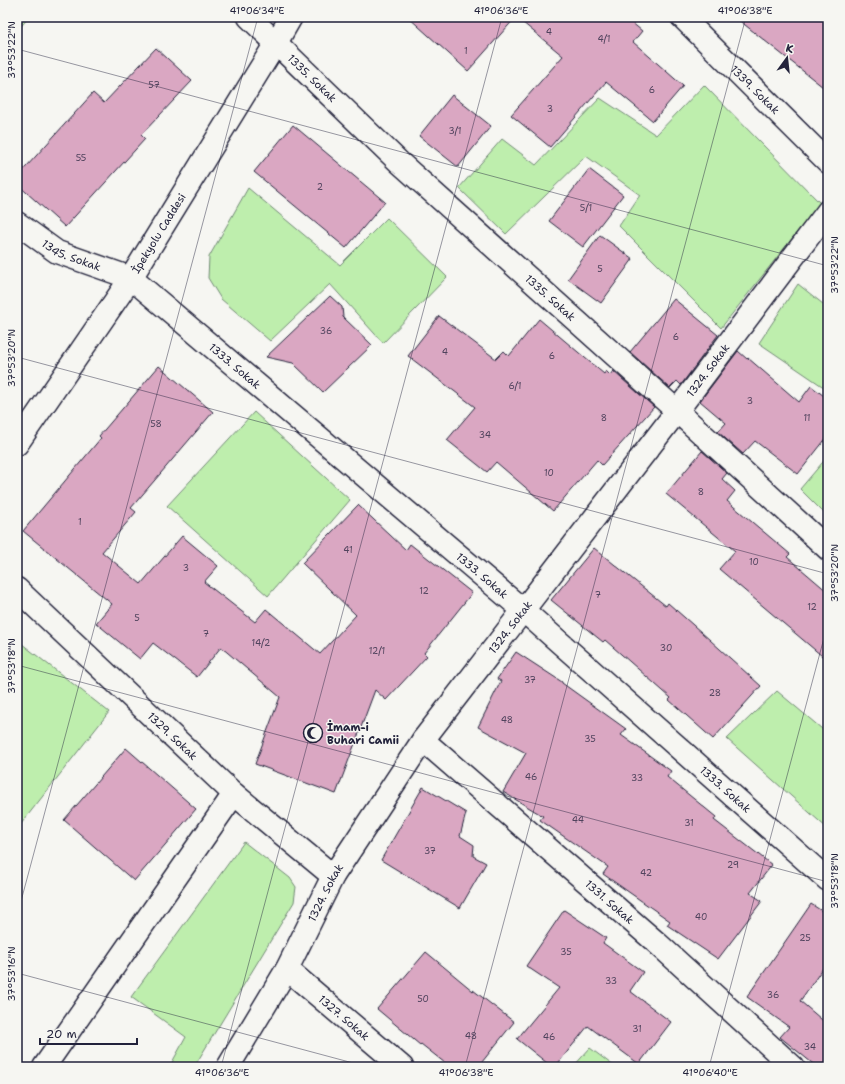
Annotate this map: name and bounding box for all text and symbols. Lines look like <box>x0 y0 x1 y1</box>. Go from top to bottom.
text: 41°06'34"E <box>229 4 285 17</box>
text: 41°06'36"E <box>474 4 528 17</box>
text: 41°06'38"E <box>717 4 773 17</box>
text: 37°53'22"N <box>5 21 18 79</box>
house number: 4 <box>546 26 552 38</box>
house number: 4/1 <box>597 33 611 45</box>
north arrow <box>767 38 807 78</box>
text: K <box>784 41 795 57</box>
house number: 1 <box>464 45 468 57</box>
street label: 1335. Sokak <box>284 51 340 105</box>
street label: 1339. Sokak <box>727 62 783 117</box>
house number: 57 <box>148 79 160 91</box>
house number: 6 <box>649 84 655 96</box>
house number: 3 <box>547 103 553 115</box>
house number: 3/1 <box>448 125 462 137</box>
house number: 55 <box>76 152 86 164</box>
house number: 2 <box>317 181 323 193</box>
street label: İpekyolu Caddesi <box>128 190 189 276</box>
house number: 5/1 <box>580 202 592 214</box>
street label: 1345. Sokak <box>39 236 103 274</box>
text: 37°53'22"N <box>828 236 841 294</box>
house number: 5 <box>597 263 603 275</box>
street label: 1335. Sokak <box>522 271 579 324</box>
house number: 36 <box>320 325 332 337</box>
text: 37°53'20"N <box>5 329 18 387</box>
house number: 6 <box>673 331 679 343</box>
street label: 1333. Sokak <box>206 340 264 392</box>
street label: 1324. Sokak <box>683 340 733 400</box>
house number: 4 <box>442 346 448 358</box>
house number: 6 <box>549 350 555 362</box>
house number: 6/1 <box>508 380 522 392</box>
house number: 3 <box>747 395 753 407</box>
house number: 8 <box>601 412 607 424</box>
house number: 11 <box>803 412 811 424</box>
house number: 58 <box>150 418 162 430</box>
house number: 34 <box>479 429 491 441</box>
house number: 10 <box>544 467 554 479</box>
house number: 8 <box>698 486 704 498</box>
house number: 1 <box>78 516 82 528</box>
house number: 41 <box>343 544 353 556</box>
text: 37°53'20"N <box>828 544 841 602</box>
street label: 1333. Sokak <box>453 549 511 602</box>
house number: 10 <box>749 556 759 568</box>
house number: 3 <box>183 562 189 574</box>
house number: 12 <box>419 585 429 597</box>
house number: 7 <box>595 589 601 601</box>
street label: 1324. Sokak <box>485 597 536 657</box>
house number: 12 <box>807 601 817 613</box>
house number: 5 <box>134 612 140 624</box>
house number: 7 <box>203 628 209 640</box>
house number: 14/2 <box>252 637 270 649</box>
text: 37°53'18"N <box>5 638 18 694</box>
house number: 30 <box>660 642 672 654</box>
house number: 12/1 <box>369 645 385 657</box>
house number: 37 <box>524 674 536 686</box>
house number: 28 <box>709 687 721 699</box>
street label: 1329. Sokak <box>144 709 201 763</box>
house number: 48 <box>501 714 513 726</box>
place label: İmam-i Buhari Camii <box>327 719 399 748</box>
mosque icon: İmam-i Buhari Camii <box>302 722 324 744</box>
house number: 35 <box>584 733 596 745</box>
street label: 1333. Sokak <box>697 763 754 816</box>
house number: 46 <box>525 771 537 783</box>
house number: 33 <box>631 772 643 784</box>
house number: 44 <box>572 814 584 826</box>
house number: 31 <box>684 817 694 829</box>
house number: 37 <box>424 845 436 857</box>
text: 37°53'18"N <box>828 853 841 909</box>
house number: 29 <box>727 859 739 871</box>
street label: 1324. Sokak <box>304 861 347 924</box>
house number: 42 <box>640 867 652 879</box>
street label: 1331. Sokak <box>582 876 637 927</box>
house number: 40 <box>695 911 707 923</box>
house number: 25 <box>799 932 811 944</box>
text: 37°53'16"N <box>5 946 18 1002</box>
house number: 35 <box>560 946 572 958</box>
house number: 33 <box>605 975 617 987</box>
house number: 36 <box>767 989 779 1001</box>
street label: 1327. Sokak <box>315 992 373 1044</box>
house number: 50 <box>417 993 429 1005</box>
scale bar <box>40 1020 137 1046</box>
house number: 31 <box>632 1023 642 1035</box>
text: 20 m <box>46 1026 77 1042</box>
house number: 48 <box>465 1030 477 1042</box>
house number: 46 <box>543 1031 555 1043</box>
house number: 34 <box>804 1041 816 1053</box>
text: 41°06'36"E <box>195 1066 249 1079</box>
text: 41°06'38"E <box>438 1066 494 1079</box>
text: 41°06'40"E <box>682 1066 738 1079</box>

